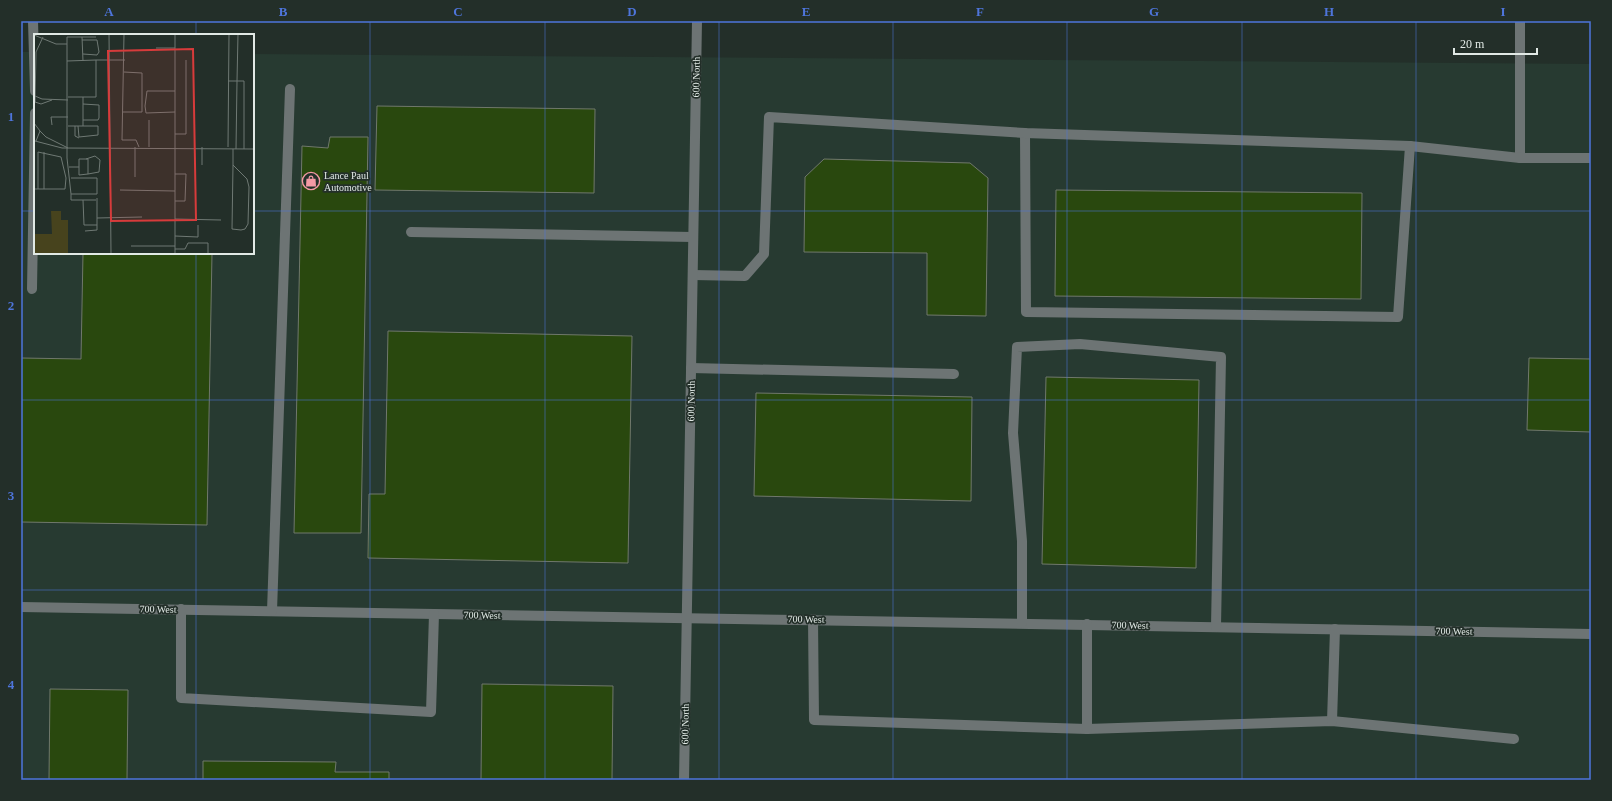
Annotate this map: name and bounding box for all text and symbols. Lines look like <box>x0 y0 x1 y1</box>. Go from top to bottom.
text: A <box>104 4 114 19</box>
text: B <box>279 4 288 19</box>
text: C <box>453 4 463 19</box>
text: D <box>627 4 637 19</box>
text: E <box>802 4 810 19</box>
text: F <box>976 4 984 19</box>
text: G <box>1149 4 1159 19</box>
text: H <box>1324 4 1334 19</box>
text: I <box>1500 4 1506 19</box>
scale bar <box>1454 30 1537 56</box>
inset map <box>34 34 254 254</box>
text: 20 m <box>1460 37 1485 51</box>
street label: 600 North <box>690 56 702 98</box>
text: 1 <box>8 109 14 124</box>
place label: Lance Paul Automotive <box>324 170 372 193</box>
shop icon: Lance Paul Automotive <box>301 171 321 191</box>
text: 2 <box>8 298 14 313</box>
street label: 600 North <box>685 380 697 422</box>
text: 3 <box>8 488 15 503</box>
street label: 700 West <box>139 603 177 615</box>
street label: 700 West <box>463 609 501 621</box>
street label: 700 West <box>787 613 825 625</box>
street label: 700 West <box>1111 619 1149 631</box>
street label: 700 West <box>1435 625 1473 637</box>
text: 4 <box>8 677 15 692</box>
street label: 600 North <box>679 703 691 745</box>

